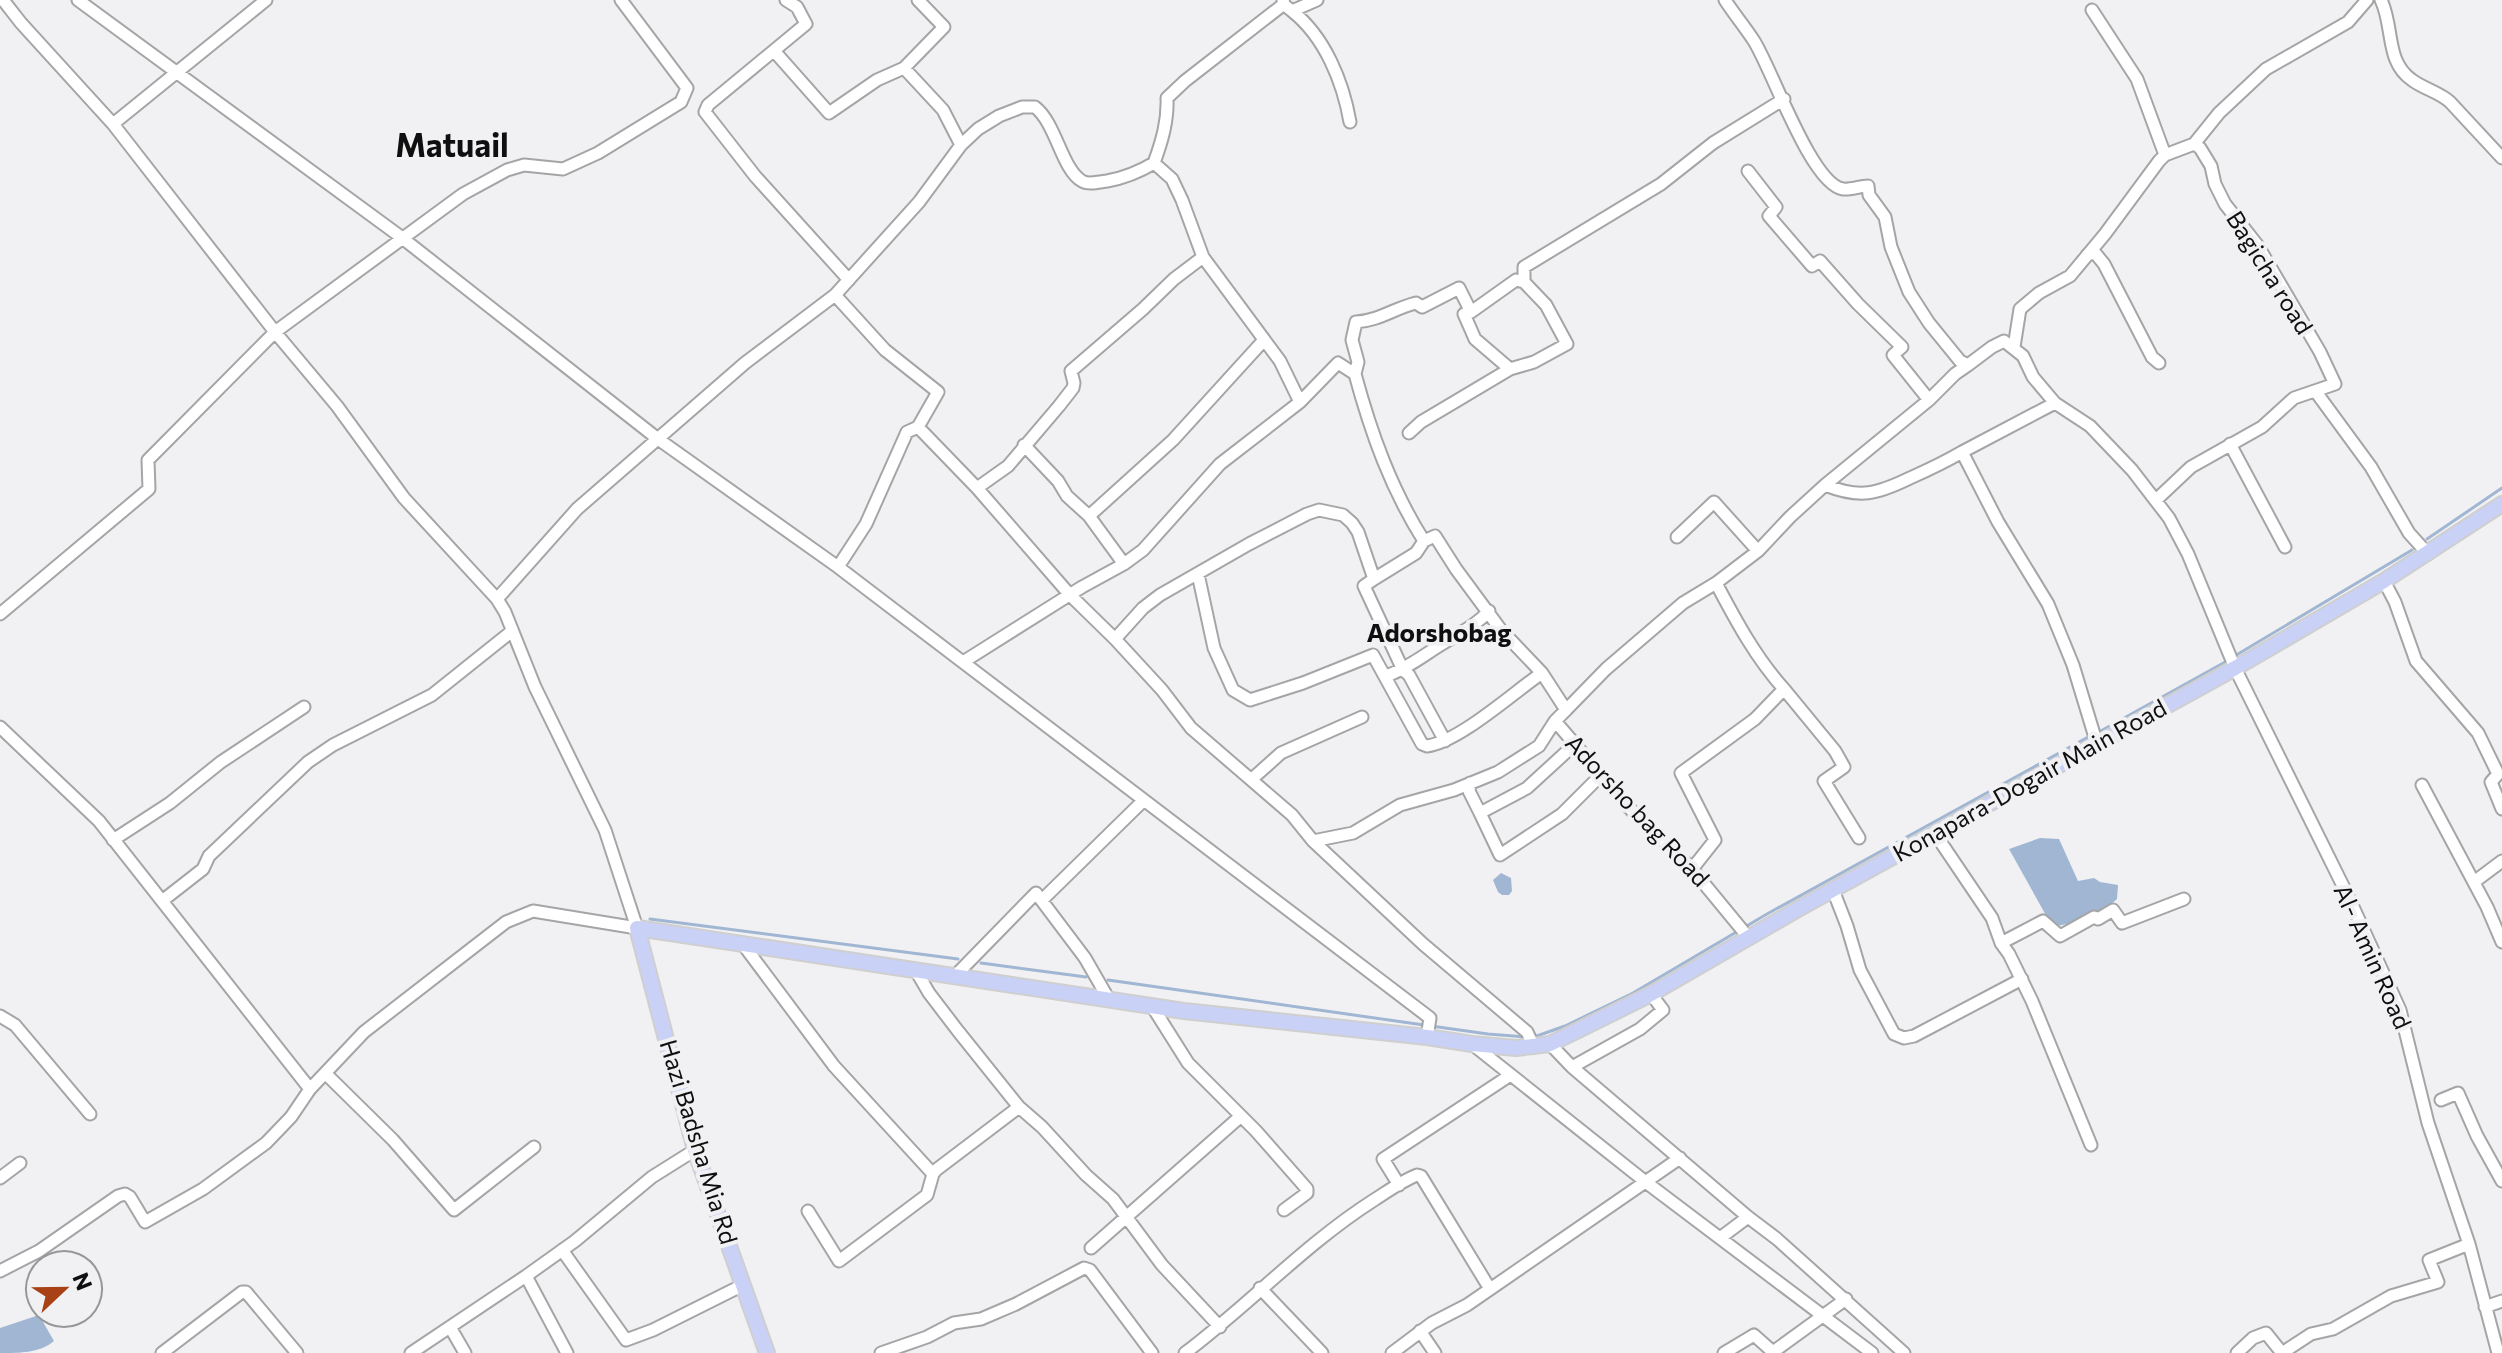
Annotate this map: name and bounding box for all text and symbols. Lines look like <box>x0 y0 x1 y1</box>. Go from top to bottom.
district label: Matuail <box>395 124 509 164</box>
street label: Bagicha road <box>2221 205 2320 339</box>
district label: Adorshobag <box>1366 616 1512 647</box>
street label: Konapara-Dogair Main Road <box>1887 692 2171 867</box>
street label: Adorsho bag Road <box>1560 728 1716 892</box>
street label: Al- Amin Road <box>2329 879 2418 1033</box>
street label: Hazi Badsha Mia Rd <box>655 1036 744 1247</box>
north arrow <box>24 1249 104 1329</box>
text: N <box>67 1269 99 1294</box>

